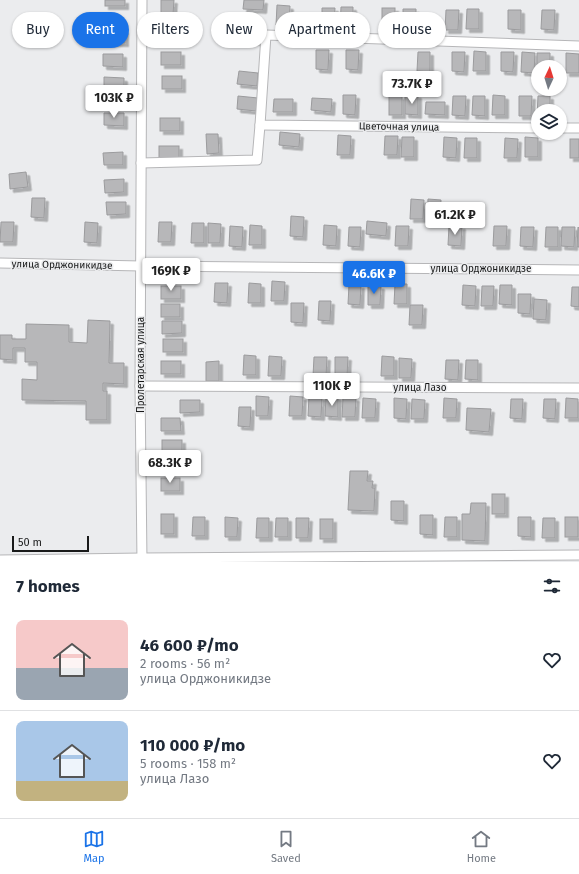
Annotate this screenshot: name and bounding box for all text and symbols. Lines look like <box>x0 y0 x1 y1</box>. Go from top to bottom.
chip: Buy <box>12 12 64 48</box>
chip: Rent <box>72 12 129 48</box>
chip: Filters <box>137 12 203 48</box>
chip: New <box>211 12 267 48</box>
chip: Apartment <box>275 12 370 48</box>
chip: House <box>378 12 446 48</box>
north arrow <box>531 60 567 96</box>
map controls <box>531 60 567 140</box>
pin: 73.7K ₽ <box>375 71 449 105</box>
text: 73.7K ₽ <box>391 76 433 91</box>
pin: 103K ₽ <box>81 85 147 119</box>
text: 103K ₽ <box>94 90 134 105</box>
button: layers <box>531 104 567 140</box>
street label: Цветочная улица <box>359 120 439 134</box>
pin: 61.2K ₽ <box>418 202 492 236</box>
text: 61.2K ₽ <box>434 207 476 222</box>
street label: улица Орджоникидзе <box>11 258 113 272</box>
pin: 169K ₽ <box>138 258 204 292</box>
pin: 46.6K ₽ <box>337 261 411 295</box>
text: 169K ₽ <box>151 263 191 278</box>
street label: улица Орджоникидзе <box>431 263 531 275</box>
text: 46.6K ₽ <box>352 266 396 281</box>
street label: Пролетарская улица <box>135 317 147 413</box>
pin: 110K ₽ <box>299 373 365 407</box>
text: 110K ₽ <box>313 378 351 393</box>
street label: улица Лазо <box>393 382 447 394</box>
pin: 68.3K ₽ <box>133 450 207 484</box>
text: 68.3K ₽ <box>148 455 192 470</box>
scale bar <box>12 534 89 553</box>
text: 50 m <box>18 536 42 549</box>
icon: filters <box>541 575 563 597</box>
text: 7 homes <box>16 576 80 597</box>
text: 46 600 ₽/mo <box>140 635 239 656</box>
icon: home <box>48 636 96 684</box>
icon: heart <box>541 649 563 671</box>
text: 2 rooms · 56 m² <box>140 656 230 671</box>
text: улица Орджоникидзе <box>140 671 271 686</box>
text: 110 000 ₽/mo <box>140 735 245 756</box>
icon: home <box>48 737 96 785</box>
icon: heart <box>541 750 563 772</box>
text: 5 rooms · 158 m² <box>140 756 236 771</box>
text: улица Лазо <box>140 771 209 786</box>
tab: Map <box>83 828 105 865</box>
tab: Saved <box>271 828 301 865</box>
tab: Home <box>467 828 496 865</box>

